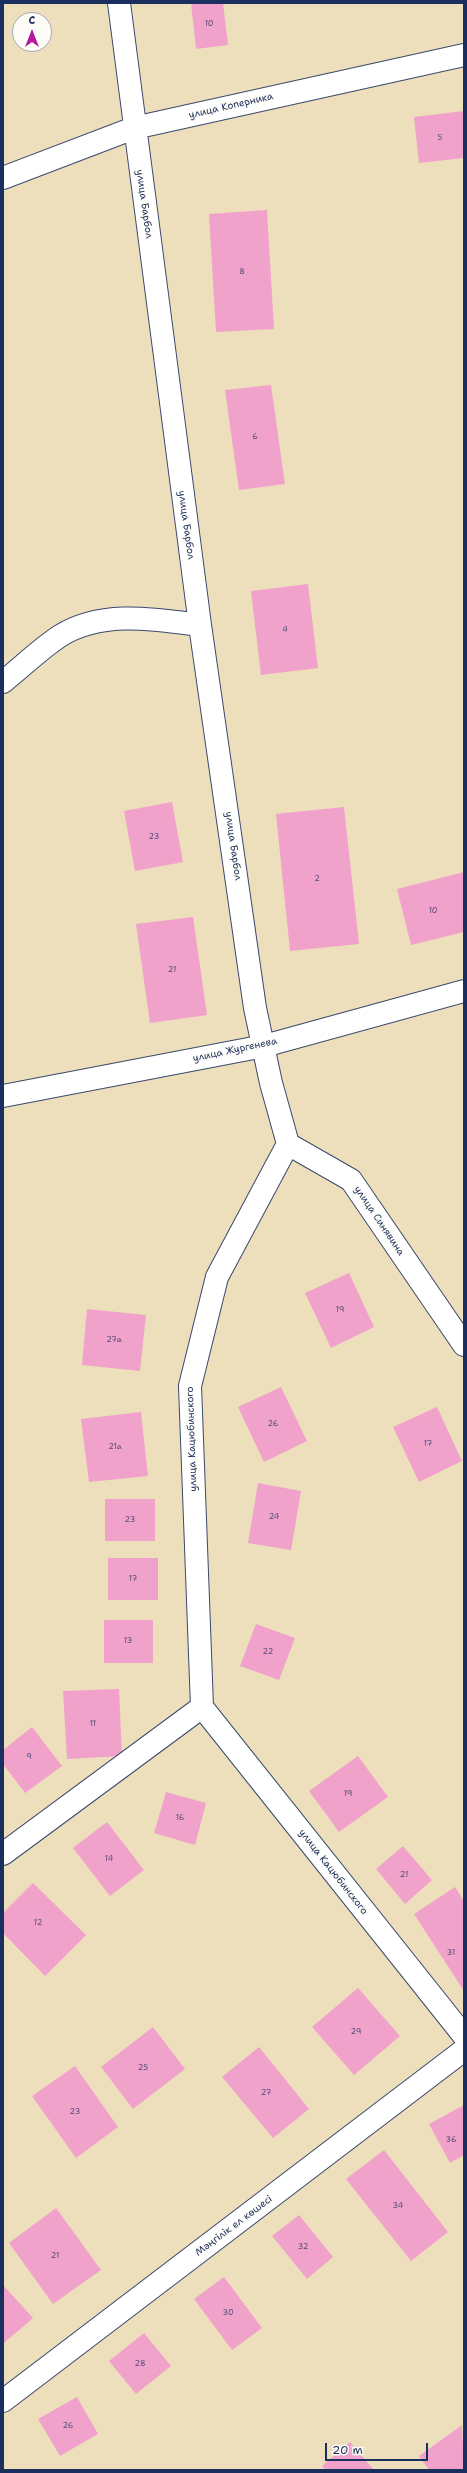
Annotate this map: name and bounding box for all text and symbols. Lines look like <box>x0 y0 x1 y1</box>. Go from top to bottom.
north arrow <box>12 12 52 52</box>
text: С <box>29 13 35 28</box>
house number: 10 <box>205 19 213 29</box>
street label: улица Коперника <box>188 90 274 122</box>
house number: 5 <box>438 133 442 143</box>
street label: улица Барбол <box>133 169 155 239</box>
house number: 8 <box>239 267 245 277</box>
house number: 6 <box>252 432 258 442</box>
street label: улица Барбол <box>175 490 197 560</box>
house number: 4 <box>282 625 288 635</box>
street label: улица Барбол <box>222 811 244 881</box>
house number: 23 <box>149 832 159 842</box>
house number: 2 <box>314 874 320 884</box>
house number: 10 <box>429 906 437 916</box>
house number: 21 <box>168 965 176 975</box>
street label: улица Жургенева <box>192 1035 278 1065</box>
street label: улица Синявина <box>351 1184 407 1258</box>
house number: 19 <box>336 1305 344 1315</box>
house number: 27а <box>106 1335 122 1345</box>
street label: улица Кацюбинского <box>184 1386 200 1492</box>
house number: 26 <box>268 1419 278 1429</box>
house number: 17 <box>424 1439 432 1449</box>
house number: 21а <box>108 1442 122 1452</box>
house number: 24 <box>269 1512 279 1522</box>
house number: 23 <box>125 1515 135 1525</box>
house number: 17 <box>129 1574 137 1584</box>
house number: 13 <box>124 1636 132 1646</box>
house number: 22 <box>263 1647 273 1657</box>
house number: 11 <box>90 1719 96 1729</box>
house number: 9 <box>26 1752 32 1762</box>
house number: 19 <box>344 1789 352 1799</box>
house number: 16 <box>176 1813 184 1823</box>
street label: улица Кацюбинского <box>296 1827 370 1917</box>
house number: 14 <box>105 1854 113 1864</box>
house number: 21 <box>400 1870 408 1880</box>
house number: 12 <box>34 1918 42 1928</box>
house number: 31 <box>447 1948 455 1958</box>
house number: 29 <box>351 2027 361 2037</box>
house number: 25 <box>138 2063 148 2073</box>
house number: 27 <box>261 2088 271 2098</box>
house number: 23 <box>70 2107 80 2117</box>
house number: 36 <box>446 2135 456 2145</box>
street label: Мәңгілік ел көшесі <box>193 2193 275 2259</box>
house number: 34 <box>393 2201 403 2211</box>
house number: 32 <box>298 2242 308 2252</box>
house number: 21 <box>51 2251 59 2261</box>
house number: 30 <box>222 2308 234 2318</box>
house number: 28 <box>135 2359 145 2369</box>
house number: 26 <box>63 2421 73 2431</box>
scale bar <box>327 2435 430 2461</box>
text: 20 m <box>332 2442 363 2458</box>

